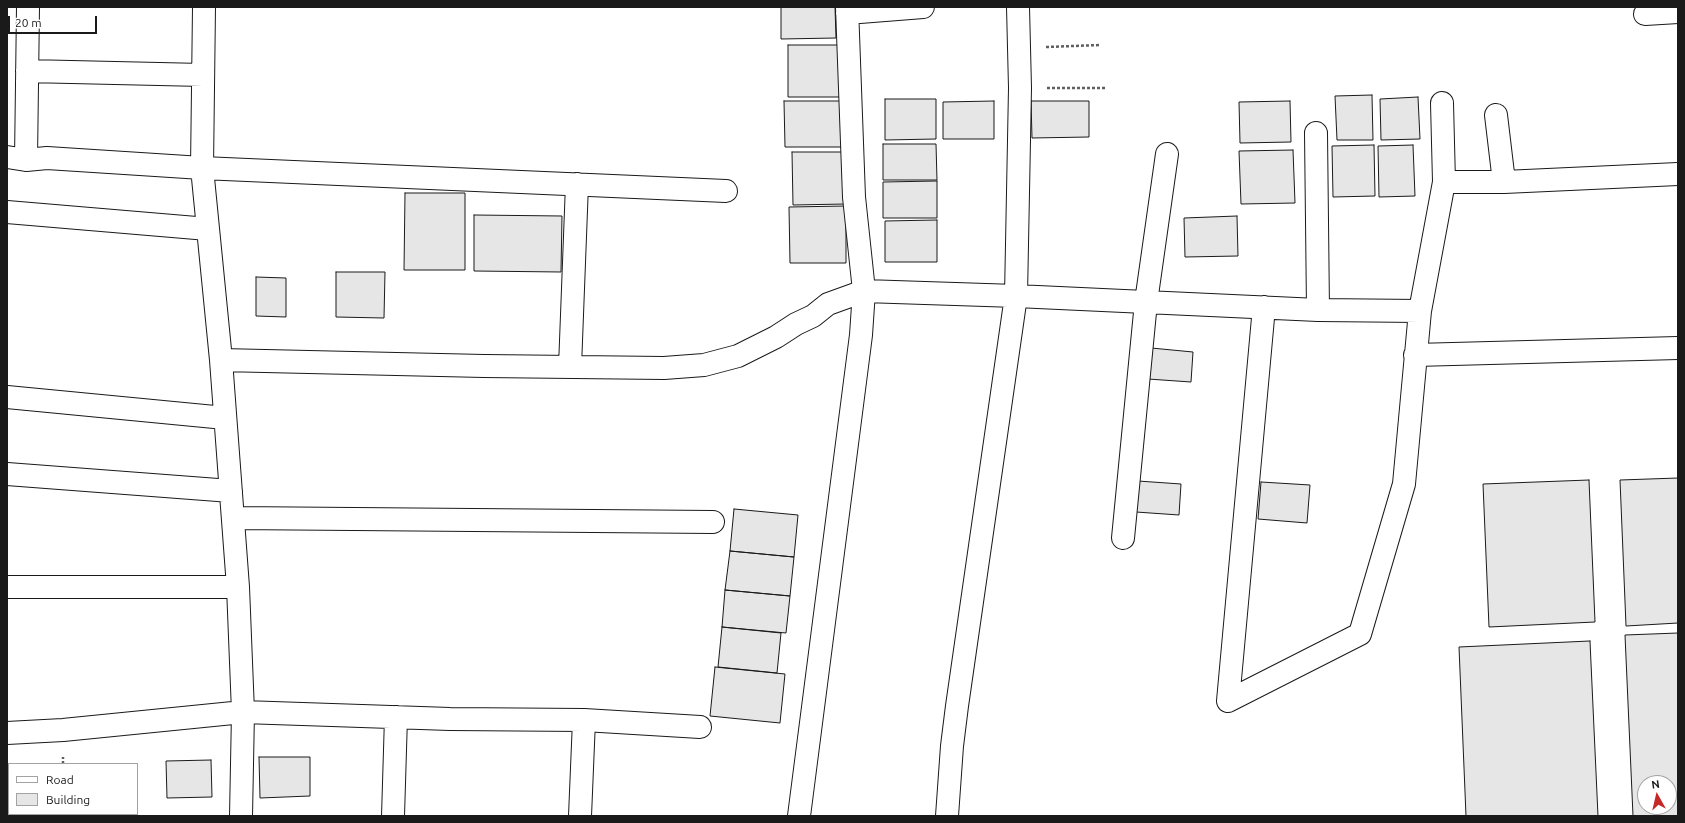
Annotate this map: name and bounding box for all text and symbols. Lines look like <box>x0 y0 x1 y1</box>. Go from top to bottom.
scale bar <box>10 8 99 34</box>
text: 20 m <box>15 16 42 29</box>
legend <box>8 763 138 815</box>
text: Road <box>46 773 74 786</box>
north arrow <box>1637 775 1677 815</box>
text: N <box>1651 778 1660 791</box>
text: Building <box>46 793 90 806</box>

